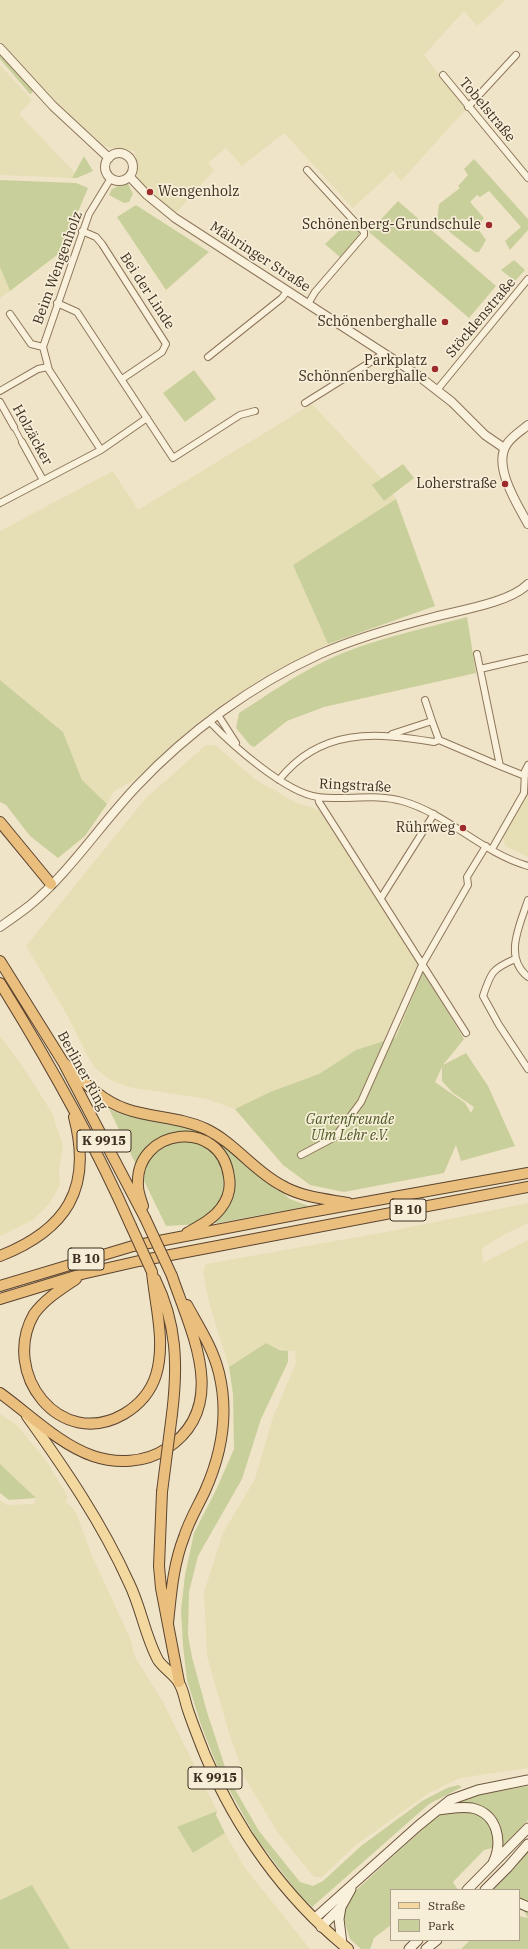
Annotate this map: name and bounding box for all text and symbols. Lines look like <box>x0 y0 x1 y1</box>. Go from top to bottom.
street label: Tobelstraße <box>455 74 519 146</box>
place label: Wengenholz <box>158 184 239 200</box>
marker: Wengenholz <box>145 187 155 197</box>
street label: Beim Wengenholz <box>30 209 86 327</box>
place label: Schönenberg-Grundschule <box>302 217 481 233</box>
street label: Mähringer Straße <box>207 218 313 296</box>
marker: Schönenberg-Grundschule <box>484 220 494 230</box>
street label: Bei der Linde <box>116 250 178 332</box>
street label: Stöcklenstraße <box>443 275 519 361</box>
place label: Schönenberghalle <box>317 314 437 330</box>
marker: Schönenberghalle <box>440 317 450 327</box>
place label: Parkplatz Schönnenberghalle <box>298 353 427 386</box>
marker: Parkplatz Schönnenberghalle <box>430 364 440 374</box>
street label: Holzäcker <box>8 402 56 468</box>
place label: Loherstraße <box>416 476 497 492</box>
marker: Loherstraße <box>500 479 510 489</box>
street label: Ringstraße <box>318 776 392 796</box>
place label: Rührweg <box>396 820 455 836</box>
marker: Rührweg <box>458 823 468 833</box>
street label: Berliner Ring <box>53 1028 111 1114</box>
park label: Gartenfreunde Ulm Lehr e.V. <box>306 1112 394 1144</box>
road number: K 9915 <box>77 1130 131 1152</box>
road number: B 10 <box>390 1199 426 1221</box>
road number: B 10 <box>68 1248 104 1270</box>
road number: K 9915 <box>188 1767 242 1789</box>
legend <box>390 1889 520 1941</box>
text: Straße <box>428 1898 465 1913</box>
text: Park <box>428 1918 454 1933</box>

